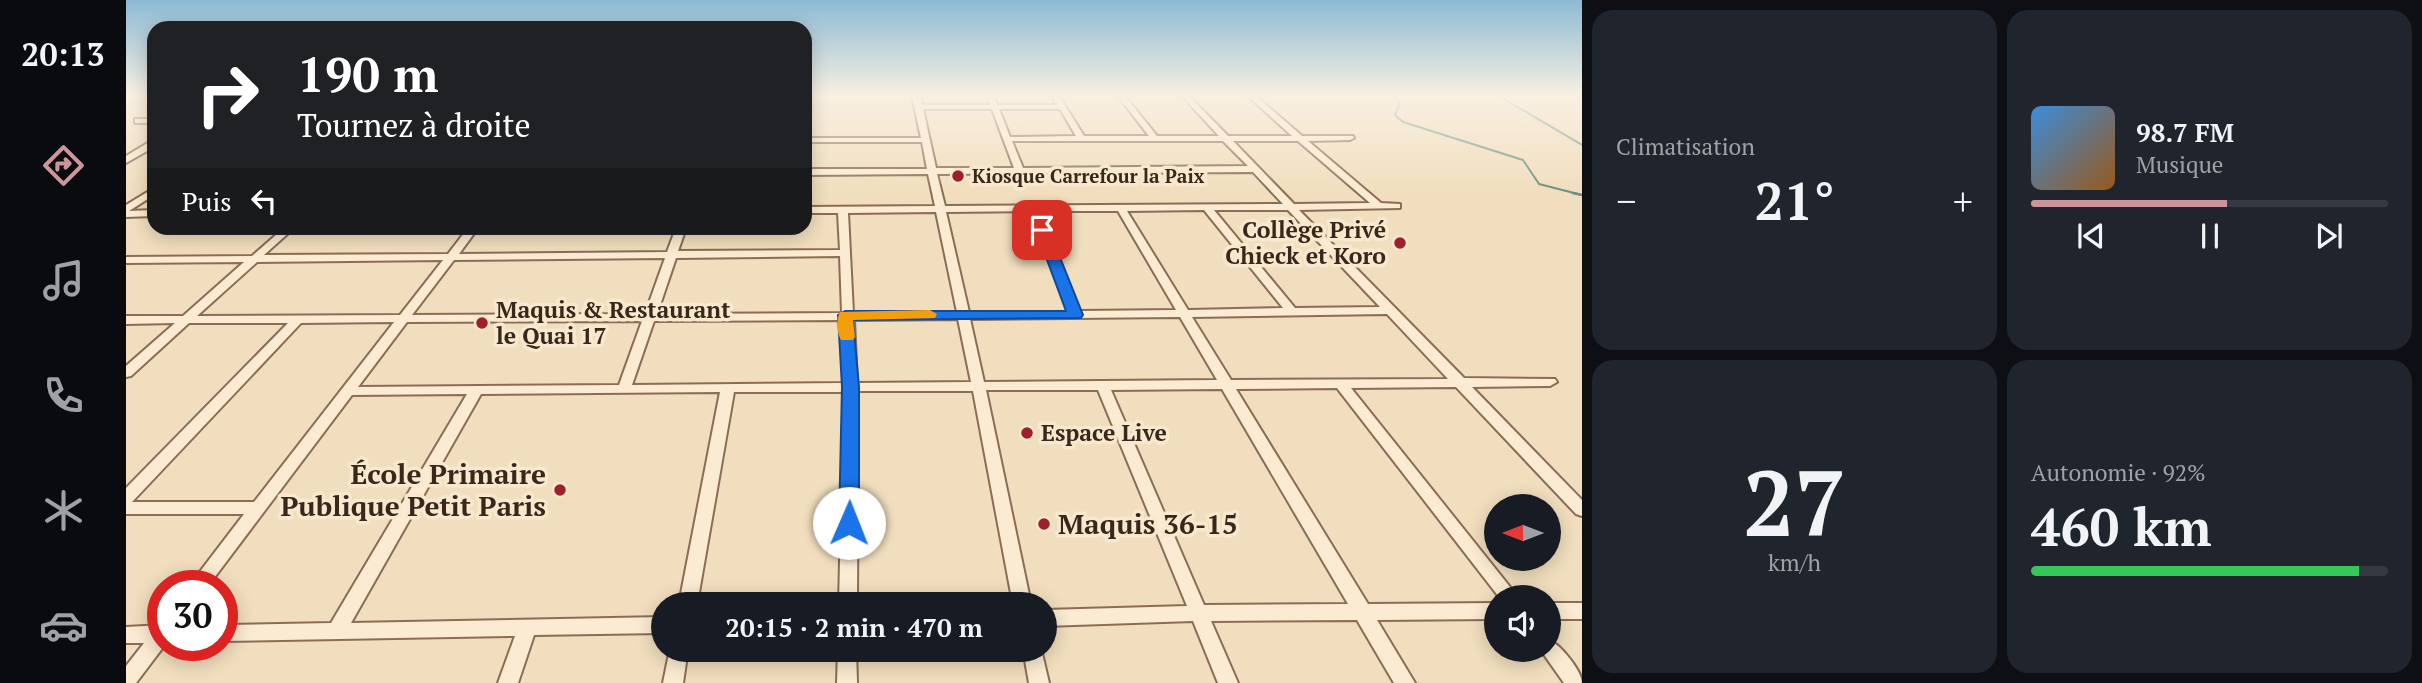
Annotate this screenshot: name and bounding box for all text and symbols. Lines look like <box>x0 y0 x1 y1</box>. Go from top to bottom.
text: 20:13 <box>21 33 105 75</box>
text: 190 m <box>297 41 439 106</box>
icon: right <box>182 49 273 140</box>
text: Tournez à droite <box>297 104 531 146</box>
text: 98.7 FM <box>2136 115 2234 149</box>
text: Climatisation <box>1616 131 1755 162</box>
icon: directions <box>39 141 88 190</box>
text: Musique <box>2136 149 2223 180</box>
place label: Kiosque Carrefour la Paix <box>972 163 1205 188</box>
text: 21° <box>1754 166 1835 235</box>
marker: Kiosque Carrefour la Paix <box>950 168 966 184</box>
text: − <box>1616 176 1636 226</box>
text: + <box>1953 176 1973 226</box>
icon: left <box>245 182 283 220</box>
text: Puis <box>182 184 231 218</box>
pin <box>1012 200 1072 260</box>
icon: arrive <box>1023 211 1061 249</box>
place label: Collège Privé Chieck et Koro <box>1225 214 1386 271</box>
icon: previous <box>2072 217 2110 255</box>
icon: pause <box>2191 217 2229 255</box>
icon: next <box>2310 217 2348 255</box>
marker: Collège Privé Chieck et Koro <box>1392 235 1408 251</box>
icon: music <box>39 256 88 305</box>
place label: Maquis & Restaurant le Quai 17 <box>496 294 730 351</box>
marker: Maquis & Restaurant le Quai 17 <box>474 315 490 331</box>
icon: phone <box>39 371 88 420</box>
place label: Espace Live <box>1041 417 1167 448</box>
marker: Espace Live <box>1019 425 1035 441</box>
text: 27 <box>1743 441 1846 562</box>
place label: École Primaire Publique Petit Paris <box>281 455 546 524</box>
text: Autonomie · 92% <box>2031 457 2206 488</box>
marker: École Primaire Publique Petit Paris <box>552 482 568 498</box>
icon: climate <box>39 486 88 535</box>
position arrow <box>812 486 886 560</box>
text: 460 km <box>2031 492 2212 561</box>
north arrow <box>1484 494 1561 570</box>
map controls <box>1484 494 1561 662</box>
place label: Maquis 36-15 <box>1058 505 1238 542</box>
marker: Maquis 36-15 <box>1036 516 1052 532</box>
text: km/h <box>1768 547 1821 578</box>
speed limit sign: 30 <box>147 570 238 661</box>
button: sound <box>1484 585 1561 662</box>
icon: car <box>39 601 88 650</box>
text: 20:15 · 2 min · 470 m <box>725 610 983 644</box>

